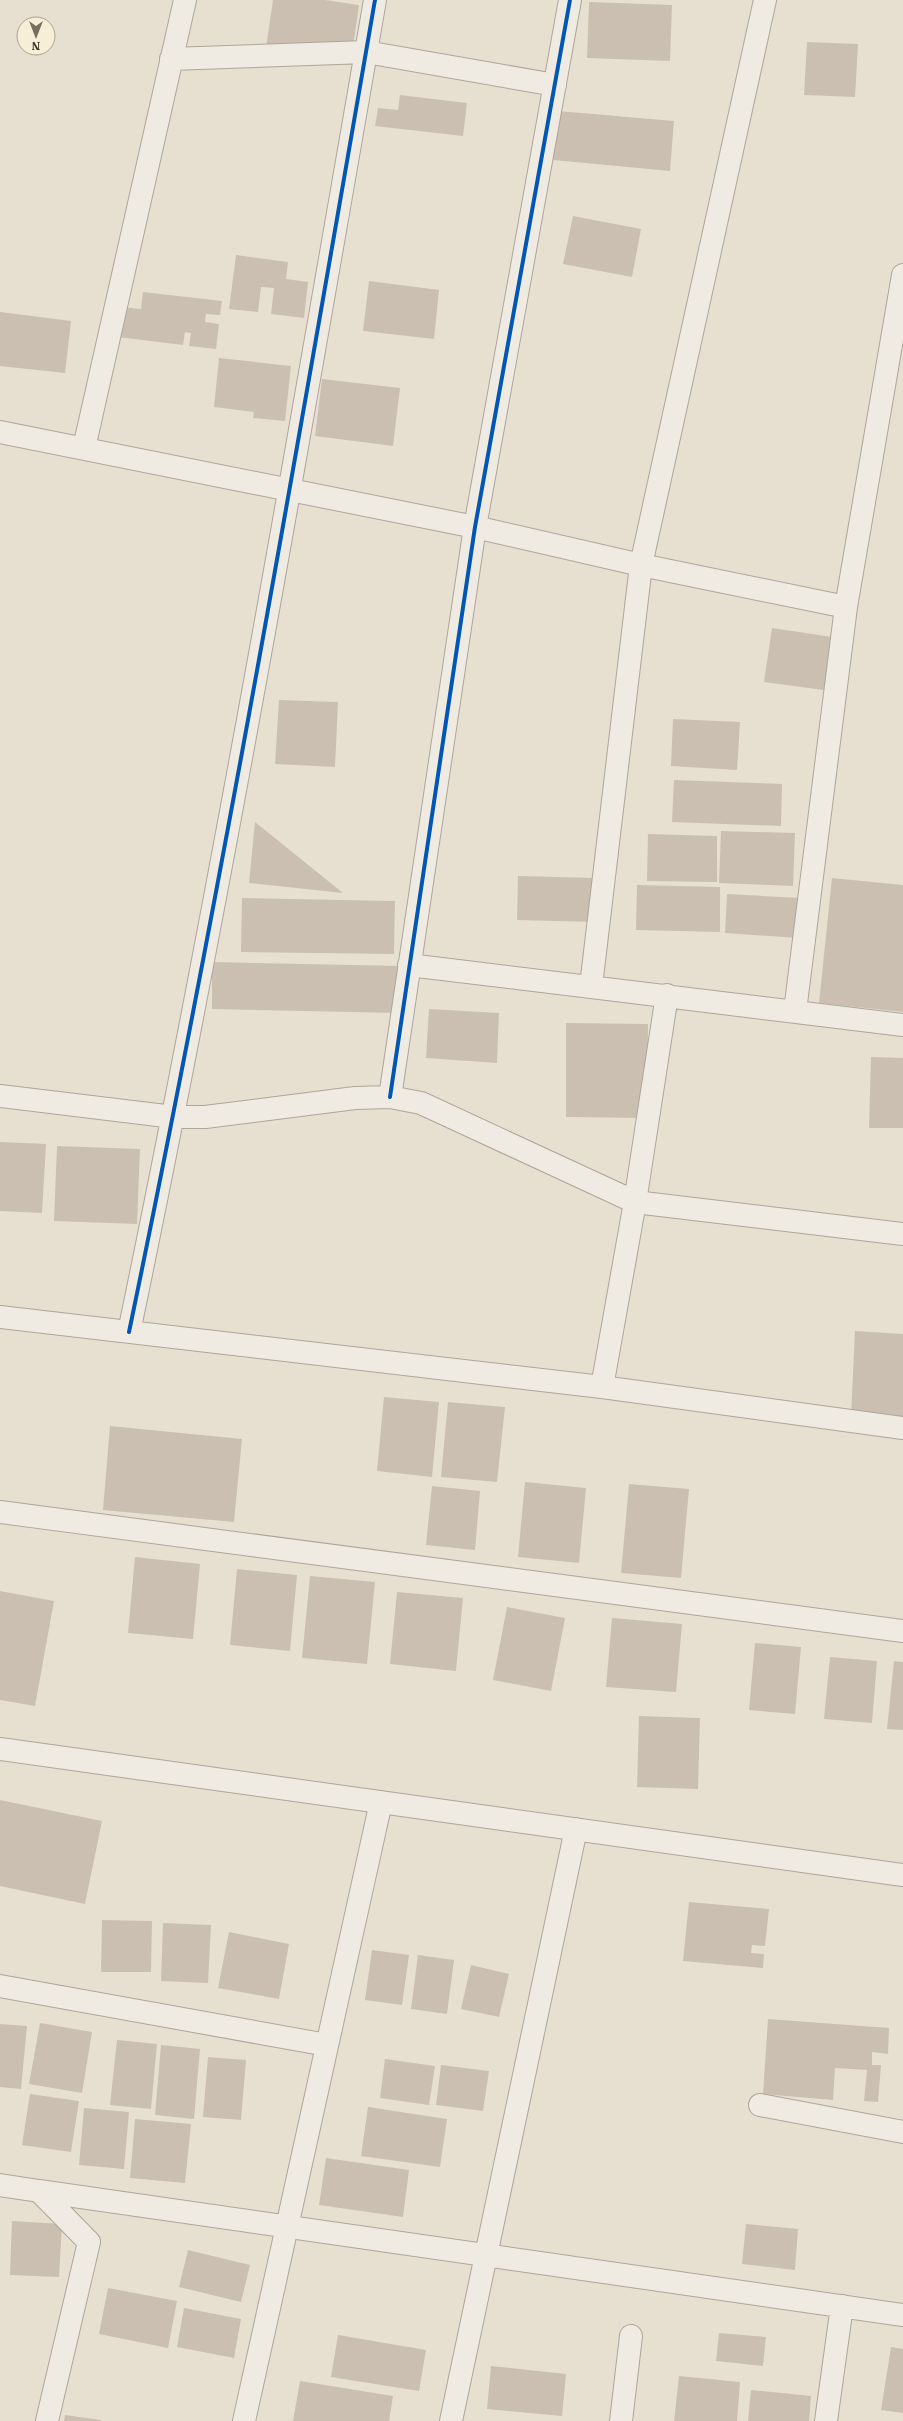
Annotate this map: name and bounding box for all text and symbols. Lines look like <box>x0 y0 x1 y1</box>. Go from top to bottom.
north arrow <box>16 16 56 56</box>
text: N <box>31 39 40 53</box>

